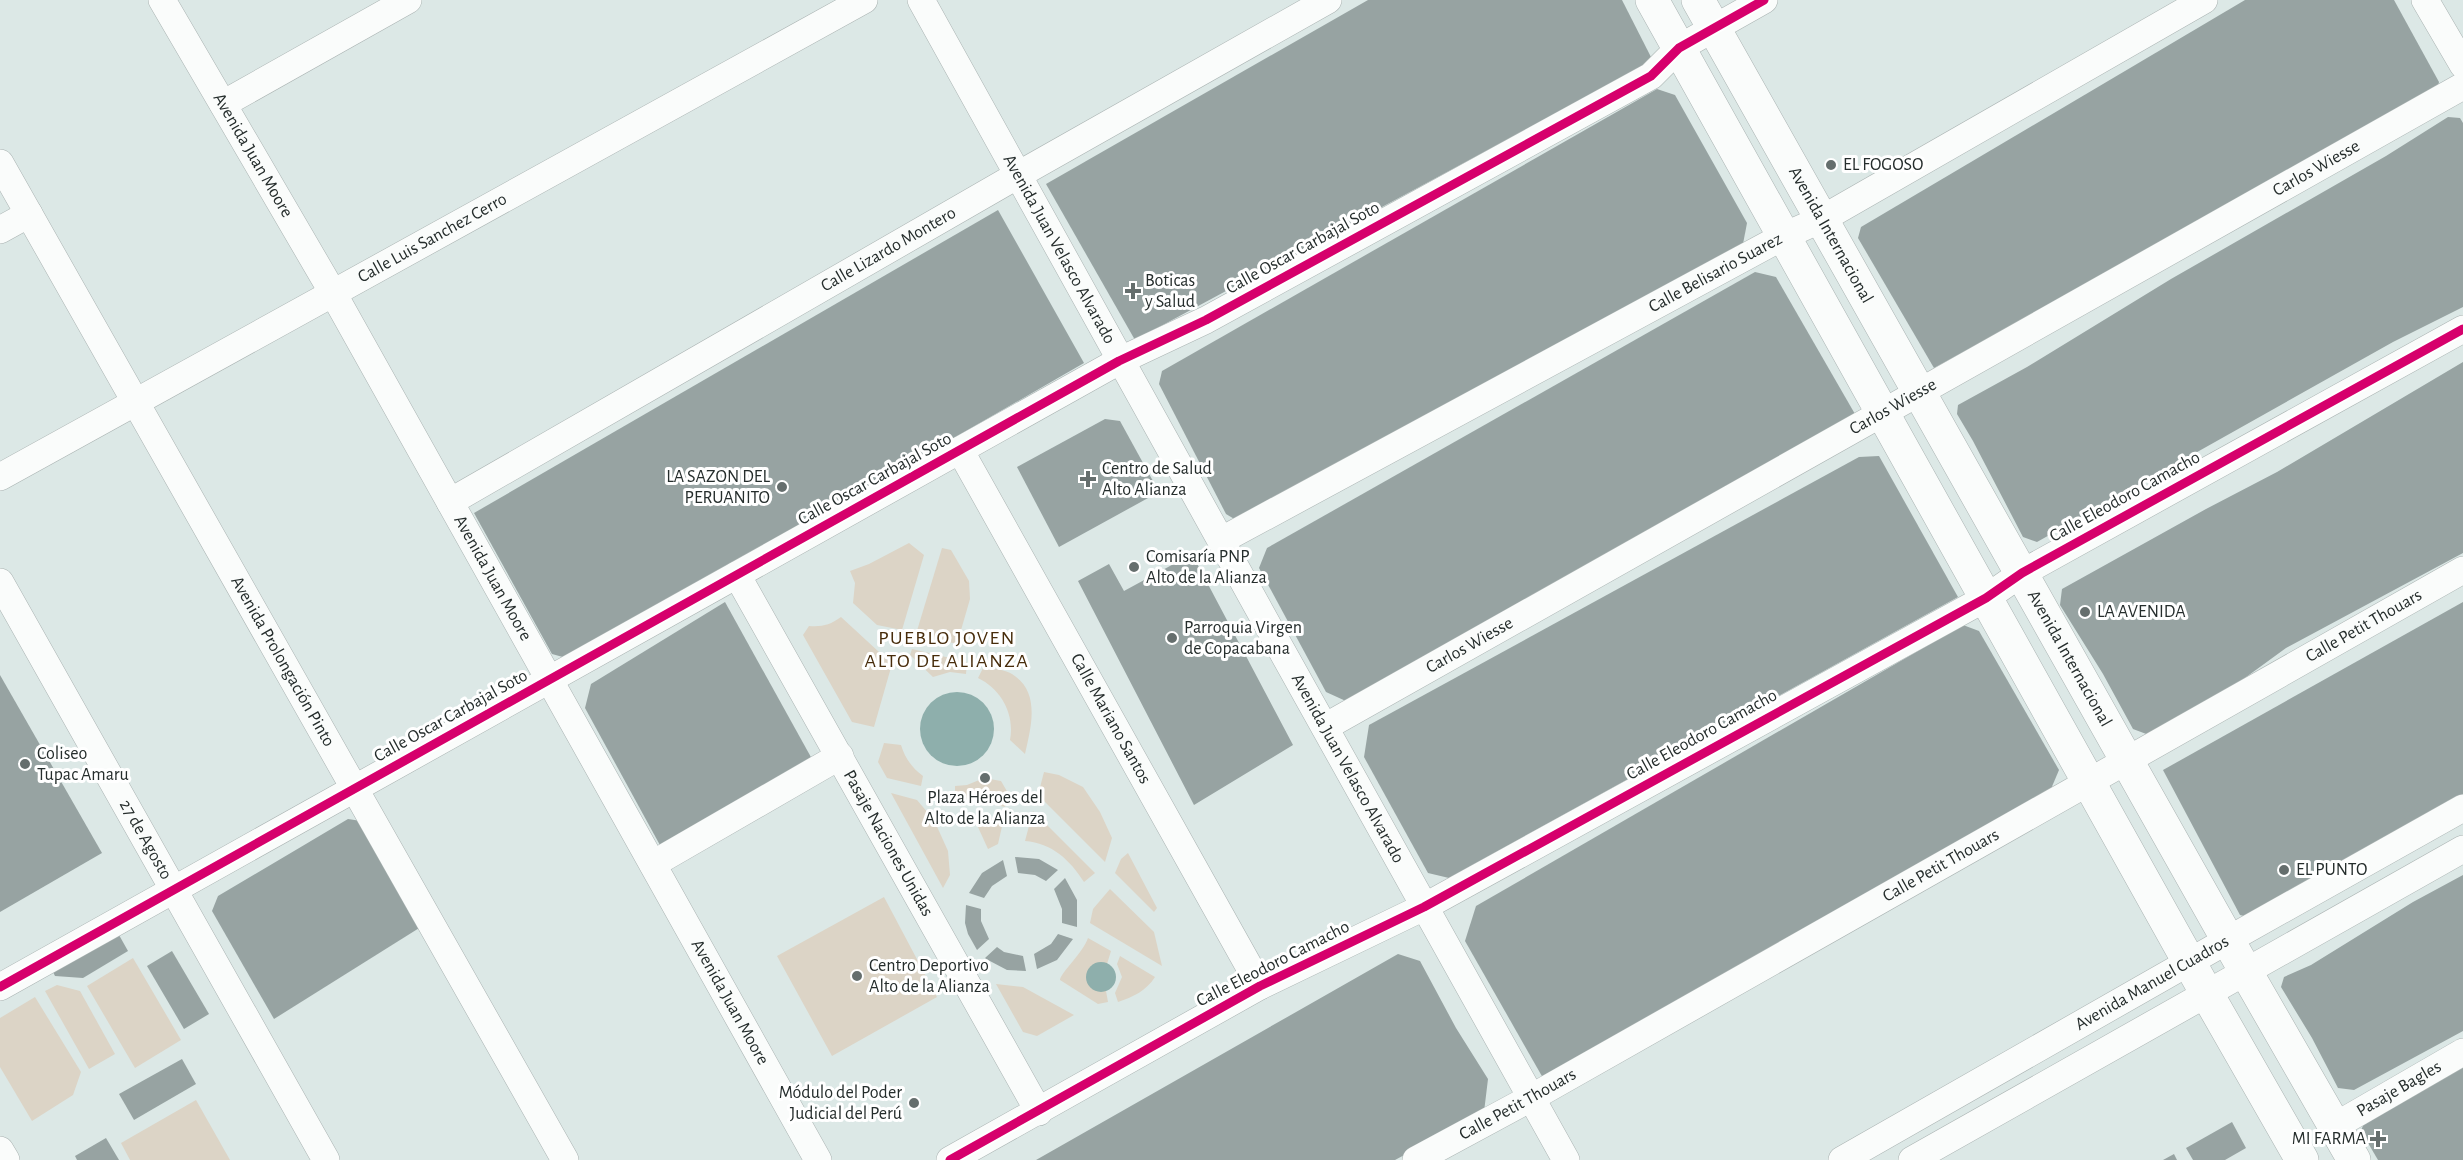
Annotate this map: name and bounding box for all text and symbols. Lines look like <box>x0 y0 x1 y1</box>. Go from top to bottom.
street label: Avenida Juan Moore <box>210 90 296 221</box>
street label: Carlos Wiesse <box>2270 137 2363 200</box>
street label: Avenida Juan Velasco Alvarado <box>999 152 1119 347</box>
place label: EL FOGOSO <box>1843 156 1924 174</box>
marker: EL FOGOSO <box>1824 158 1838 172</box>
street label: Avenida Internacional <box>1785 164 1876 306</box>
street label: Calle Luis Sanchez Cerro <box>355 190 510 286</box>
street label: Calle Oscar Carbajal Soto <box>1223 198 1383 298</box>
street label: Calle Lizardo Montero <box>818 204 959 295</box>
street label: Calle Belisario Suarez <box>1646 230 1785 316</box>
place label: Boticas y Salud <box>1144 272 1195 311</box>
marker: Boticas y Salud <box>1126 284 1140 298</box>
street label: Carlos Wiesse <box>1847 375 1940 439</box>
street label: Calle Oscar Carbajal Soto <box>795 429 955 529</box>
street label: Calle Eleodoro Camacho <box>2047 448 2203 546</box>
place label: Centro de Salud Alto Alianza <box>1102 460 1212 499</box>
place label: LA SAZON DEL PERUANITO <box>666 468 770 507</box>
marker: Centro de Salud Alto Alianza <box>1079 470 1097 488</box>
marker: LA SAZON DEL PERUANITO <box>775 480 789 494</box>
street label: Avenida Juan Moore <box>450 512 535 644</box>
place label: Comisaría PNP Alto de la Alianza <box>1146 548 1267 587</box>
marker: Comisaría PNP Alto de la Alianza <box>1127 560 1141 574</box>
street label: Avenida Prolongación Pinto <box>227 573 338 750</box>
street label: Calle Petit Thouars <box>2303 586 2425 666</box>
street label: Avenida Internacional <box>2024 587 2115 730</box>
place label: LA AVENIDA <box>2097 603 2186 621</box>
marker: LA AVENIDA <box>2078 605 2092 619</box>
street label: Carlos Wiesse <box>1423 614 1516 677</box>
place label: Parroquia Virgen de Copacabana <box>1184 619 1302 658</box>
district label: PUEBLO JOVEN ALTO DE ALIANZA <box>865 628 1029 671</box>
marker: Parroquia Virgen de Copacabana <box>1165 631 1179 645</box>
street label: Calle Mariano Santos <box>1067 651 1154 787</box>
street label: Calle Oscar Carbajal Soto <box>371 666 531 766</box>
street label: Avenida Juan Velasco Alvarado <box>1288 671 1407 866</box>
street label: Calle Eleodoro Camacho <box>1624 686 1780 784</box>
place label: Coliseo Tupac Amaru <box>37 745 129 784</box>
marker: Coliseo Tupac Amaru <box>18 757 32 771</box>
street label: Pasaje Naciones Unidas <box>840 767 936 920</box>
marker: Plaza Héroes del Alto de la Alianza <box>978 771 992 785</box>
place label: Plaza Héroes del Alto de la Alianza <box>925 789 1045 828</box>
street label: 27 de Agosto <box>116 797 175 883</box>
street label: Calle Petit Thouars <box>1880 826 2002 906</box>
place label: EL PUNTO <box>2296 861 2367 879</box>
marker: EL PUNTO <box>2277 863 2291 877</box>
street label: Calle Eleodoro Camacho <box>1194 918 1353 1010</box>
street label: Avenida Manuel Cuadros <box>2072 932 2232 1034</box>
street label: Avenida Juan Moore <box>688 937 772 1068</box>
place label: Centro Deportivo Alto de la Alianza <box>869 957 990 996</box>
marker: Centro Deportivo Alto de la Alianza <box>850 969 864 983</box>
street label: Pasaje Bagles <box>2354 1058 2444 1120</box>
street label: Calle Petit Thouars <box>1456 1065 1579 1144</box>
place label: Módulo del Poder Judicial del Perú <box>779 1084 902 1123</box>
marker: Módulo del Poder Judicial del Perú <box>907 1096 921 1110</box>
place label: MI FARMA <box>2292 1130 2367 1148</box>
marker: MI FARMA <box>2371 1132 2385 1146</box>

